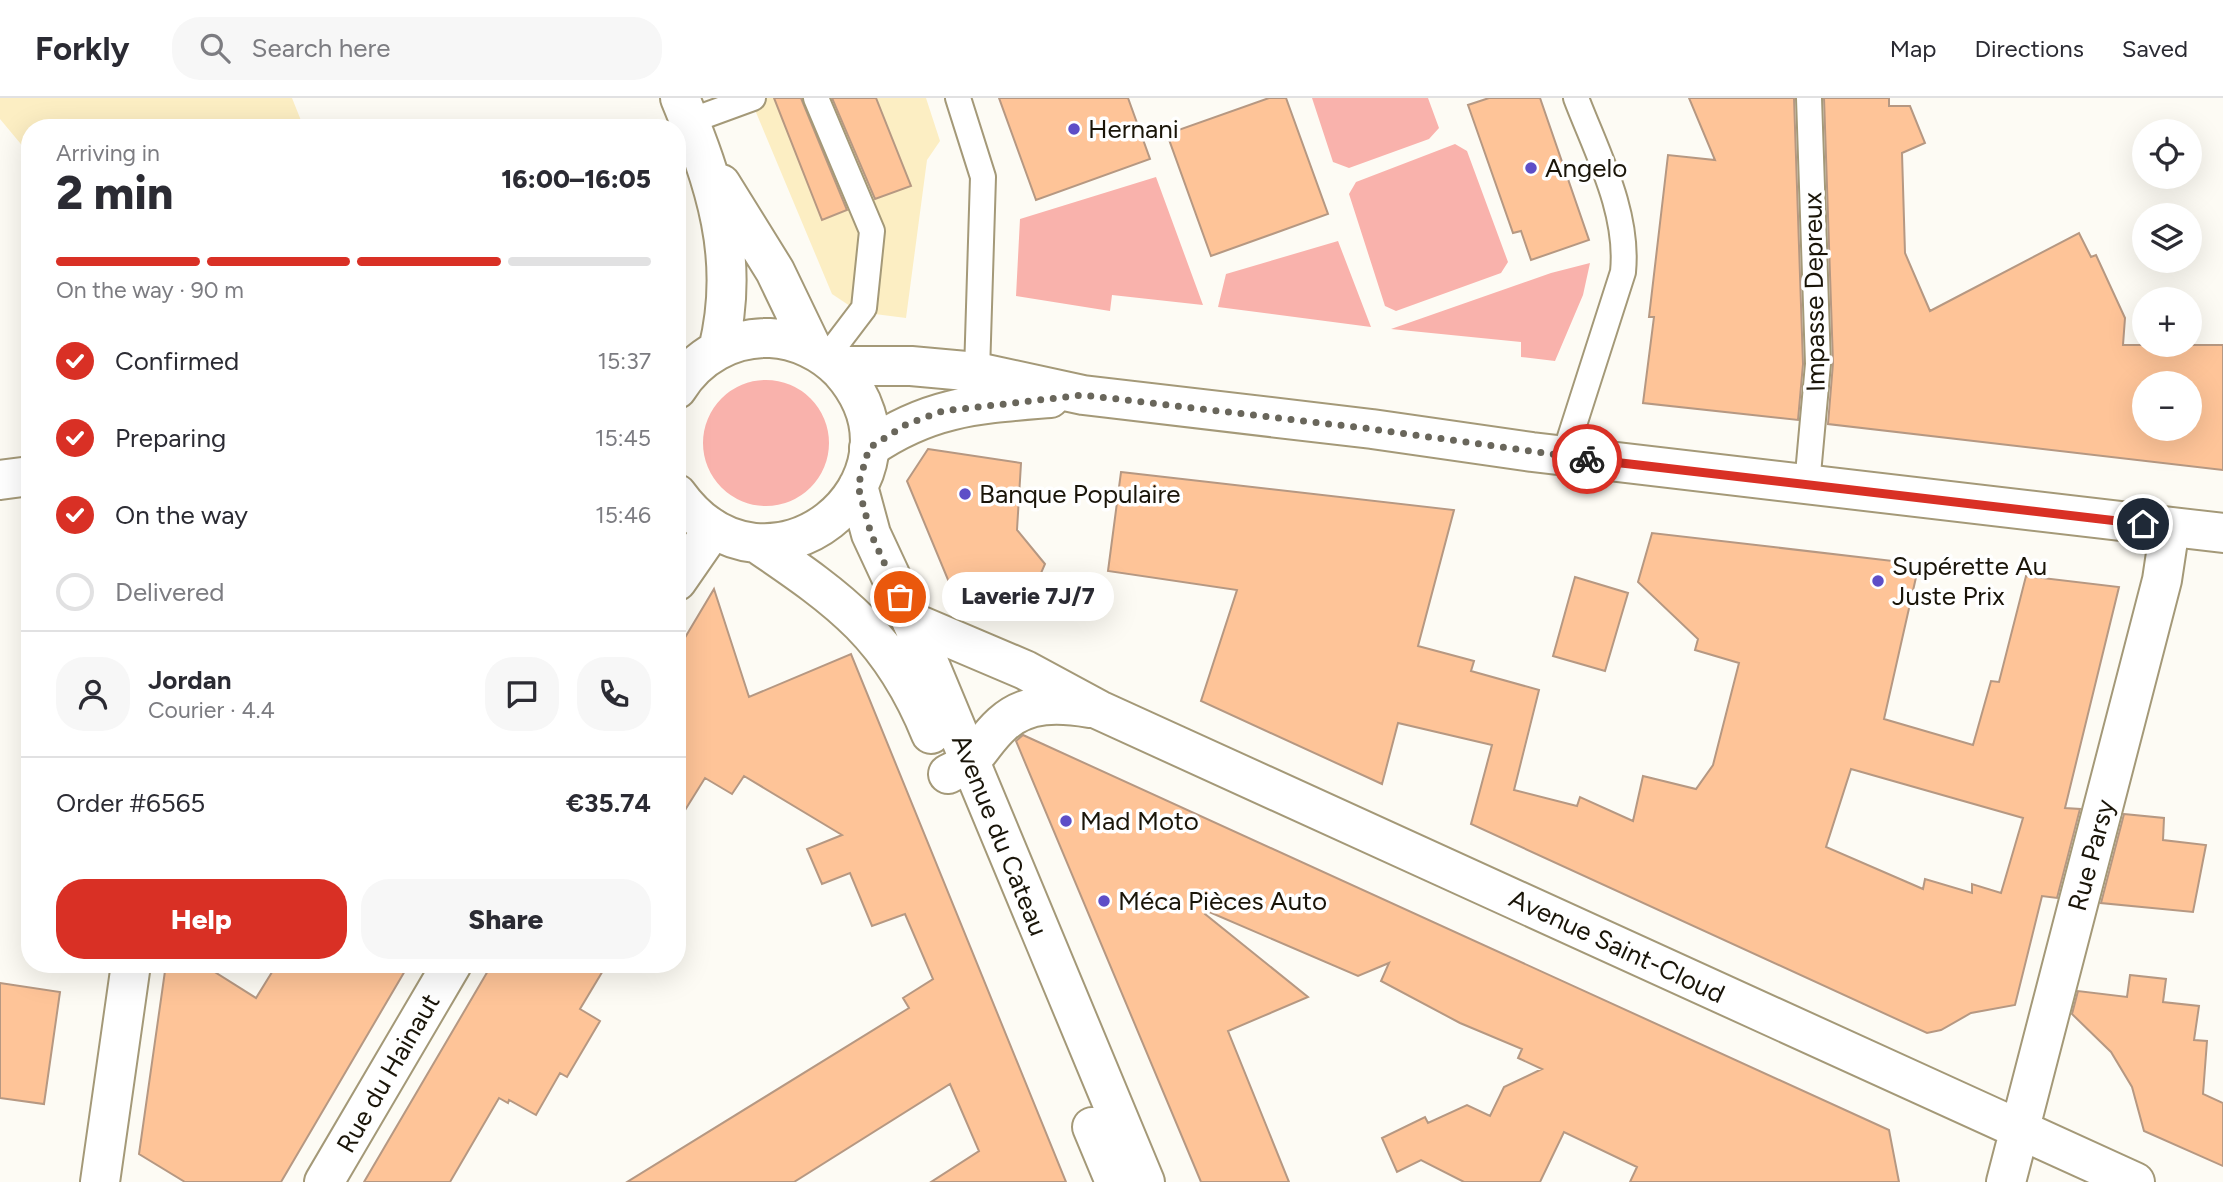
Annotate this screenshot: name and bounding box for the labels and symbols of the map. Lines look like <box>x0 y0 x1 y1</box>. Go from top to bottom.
place label: Hernani <box>1088 113 1179 145</box>
marker: Hernani <box>1066 121 1082 137</box>
place label: Angelo <box>1545 152 1627 184</box>
marker: Angelo <box>1523 160 1539 176</box>
street label: Impasse Depreux <box>1796 191 1832 392</box>
courier <box>1552 424 1622 494</box>
place label: Banque Populaire <box>979 478 1181 510</box>
marker: Banque Populaire <box>957 486 973 502</box>
pin <box>2113 494 2173 554</box>
place label: Supérette Au Juste Prix <box>1892 550 2047 612</box>
pin <box>870 567 930 627</box>
callout: Laverie 7J/7 <box>942 573 1114 622</box>
marker: Supérette Au Juste Prix <box>1870 573 1886 589</box>
street label: Avenue du Cateau <box>945 730 1055 940</box>
street label: Rue Parsy <box>2061 795 2121 914</box>
place label: Mad Moto <box>1080 805 1199 837</box>
marker: Mad Moto <box>1058 813 1074 829</box>
street label: Avenue Saint-Cloud <box>1504 882 1730 1010</box>
place label: Méca Pièces Auto <box>1118 885 1327 917</box>
marker: Méca Pièces Auto <box>1096 893 1112 909</box>
street label: Rue du Hainaut <box>330 988 447 1158</box>

